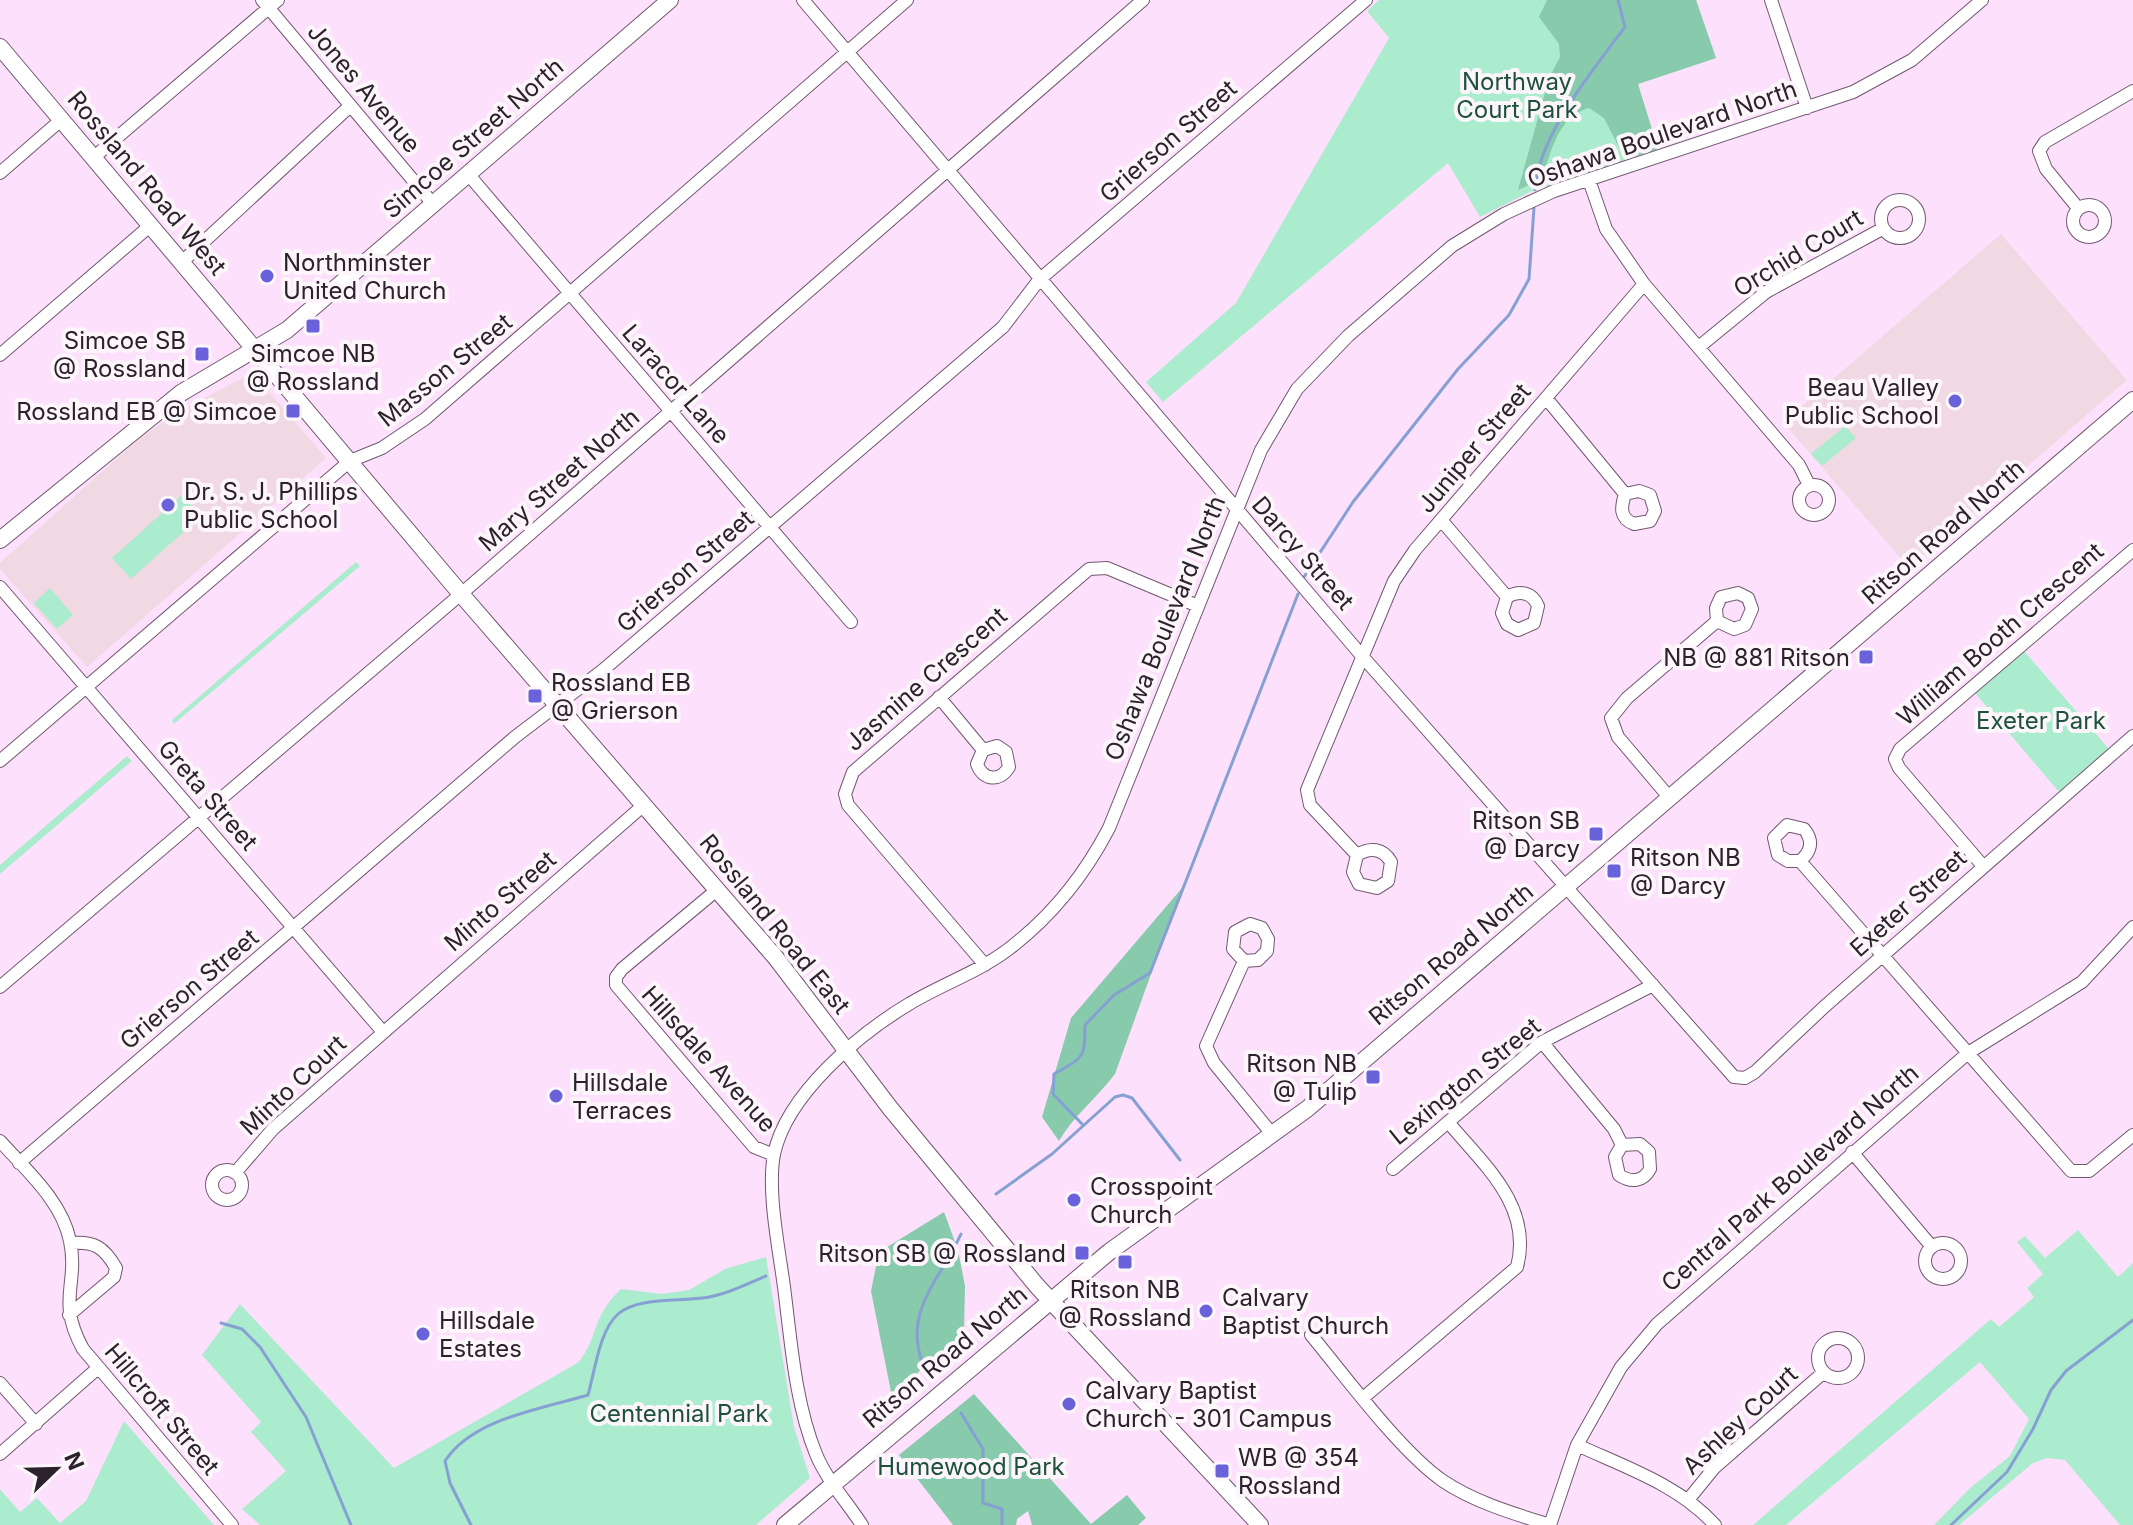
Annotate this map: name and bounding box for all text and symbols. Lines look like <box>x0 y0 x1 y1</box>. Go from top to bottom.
street label: Jones Avenue <box>301 17 427 159</box>
street label: Simcoe Street North <box>377 52 569 224</box>
park label: Northway Court Park <box>1456 67 1578 124</box>
street label: Grierson Street <box>1094 74 1242 208</box>
street label: Oshawa Boulevard North <box>1523 74 1801 194</box>
street label: Rossland Road West <box>62 85 233 281</box>
street label: Orchid Court <box>1728 203 1868 303</box>
place label: Northminster United Church <box>283 248 446 305</box>
marker: Northminster United Church <box>258 267 276 285</box>
street label: Masson Street <box>372 307 518 433</box>
marker: Simcoe NB @ Rossland <box>304 317 322 335</box>
street label: Laracor Lane <box>616 318 736 450</box>
place label: Simcoe SB @ Rossland <box>53 326 186 383</box>
place label: Simcoe NB @ Rossland <box>247 339 379 396</box>
marker: Simcoe SB @ Rossland <box>193 345 211 363</box>
place label: Beau Valley Public School <box>1785 373 1939 430</box>
street label: Juniper Street <box>1411 377 1537 519</box>
marker: Beau Valley Public School <box>1946 392 1964 410</box>
place label: Rossland EB @ Simcoe <box>16 397 277 426</box>
marker: Rossland EB @ Simcoe <box>284 402 302 420</box>
street label: Mary Street North <box>473 402 645 558</box>
street label: Ritson Road North <box>1856 454 2030 610</box>
place label: Dr. S. J. Phillips Public School <box>184 477 358 534</box>
street label: Darcy Street <box>1246 490 1360 616</box>
street label: Oshawa Boulevard North <box>1099 491 1231 765</box>
marker: Dr. S. J. Phillips Public School <box>159 496 177 514</box>
street label: Grierson Street <box>611 504 759 638</box>
street label: William Booth Crescent <box>1891 536 2109 732</box>
street label: Jasmine Crescent <box>839 601 1013 757</box>
place label: NB @ 881 Ritson <box>1663 643 1850 672</box>
marker: NB @ 881 Ritson <box>1857 648 1875 666</box>
place label: Rossland EB @ Grierson <box>551 668 691 725</box>
marker: Rossland EB @ Grierson <box>526 687 544 705</box>
park label: Exeter Park <box>1976 706 2106 735</box>
street label: Greta Street <box>152 734 264 856</box>
place label: Ritson SB @ Darcy <box>1472 806 1580 863</box>
marker: Ritson SB @ Darcy <box>1587 825 1605 843</box>
street label: Rossland Road East <box>694 828 856 1020</box>
place label: Ritson NB @ Darcy <box>1630 843 1741 900</box>
street label: Exeter Street <box>1844 843 1972 963</box>
street label: Minto Street <box>438 845 562 957</box>
marker: Ritson NB @ Darcy <box>1605 862 1623 880</box>
street label: Ritson Road North <box>1363 877 1539 1031</box>
street label: Grierson Street <box>114 923 264 1055</box>
street label: Hillsdale Avenue <box>636 980 782 1138</box>
street label: Lexington Street <box>1384 1011 1546 1151</box>
street label: Minto Court <box>234 1029 352 1141</box>
place label: Ritson NB @ Tulip <box>1246 1049 1357 1106</box>
street label: Central Park Boulevard North <box>1655 1058 1925 1298</box>
place label: Hillsdale Terraces <box>572 1068 672 1125</box>
marker: Ritson NB @ Tulip <box>1364 1068 1382 1086</box>
marker: Hillsdale Terraces <box>547 1087 565 1105</box>
place label: Crosspoint Church <box>1090 1172 1213 1229</box>
marker: Crosspoint Church <box>1065 1191 1083 1209</box>
place label: Ritson SB @ Rossland <box>818 1239 1066 1268</box>
marker: Ritson SB @ Rossland <box>1073 1244 1091 1262</box>
marker: Ritson NB @ Rossland <box>1116 1253 1134 1271</box>
place label: Ritson NB @ Rossland <box>1059 1275 1191 1332</box>
street label: Ritson Road North <box>857 1280 1033 1434</box>
place label: Calvary Baptist Church <box>1222 1283 1389 1340</box>
marker: Calvary Baptist Church <box>1197 1302 1215 1320</box>
place label: Hillsdale Estates <box>439 1306 535 1363</box>
marker: Hillsdale Estates <box>414 1325 432 1343</box>
street label: Hillcroft Street <box>99 1337 225 1481</box>
street label: Ashley Court <box>1677 1359 1804 1481</box>
place label: Calvary Baptist Church - 301 Campus <box>1085 1376 1332 1433</box>
marker: Calvary Baptist Church - 301 Campus <box>1060 1395 1078 1413</box>
park label: Centennial Park <box>590 1399 768 1428</box>
north arrow <box>16 1429 96 1509</box>
place label: WB @ 354 Rossland <box>1238 1443 1359 1500</box>
text: N <box>59 1448 90 1474</box>
park label: Humewood Park <box>877 1452 1065 1481</box>
marker: WB @ 354 Rossland <box>1213 1462 1231 1480</box>

